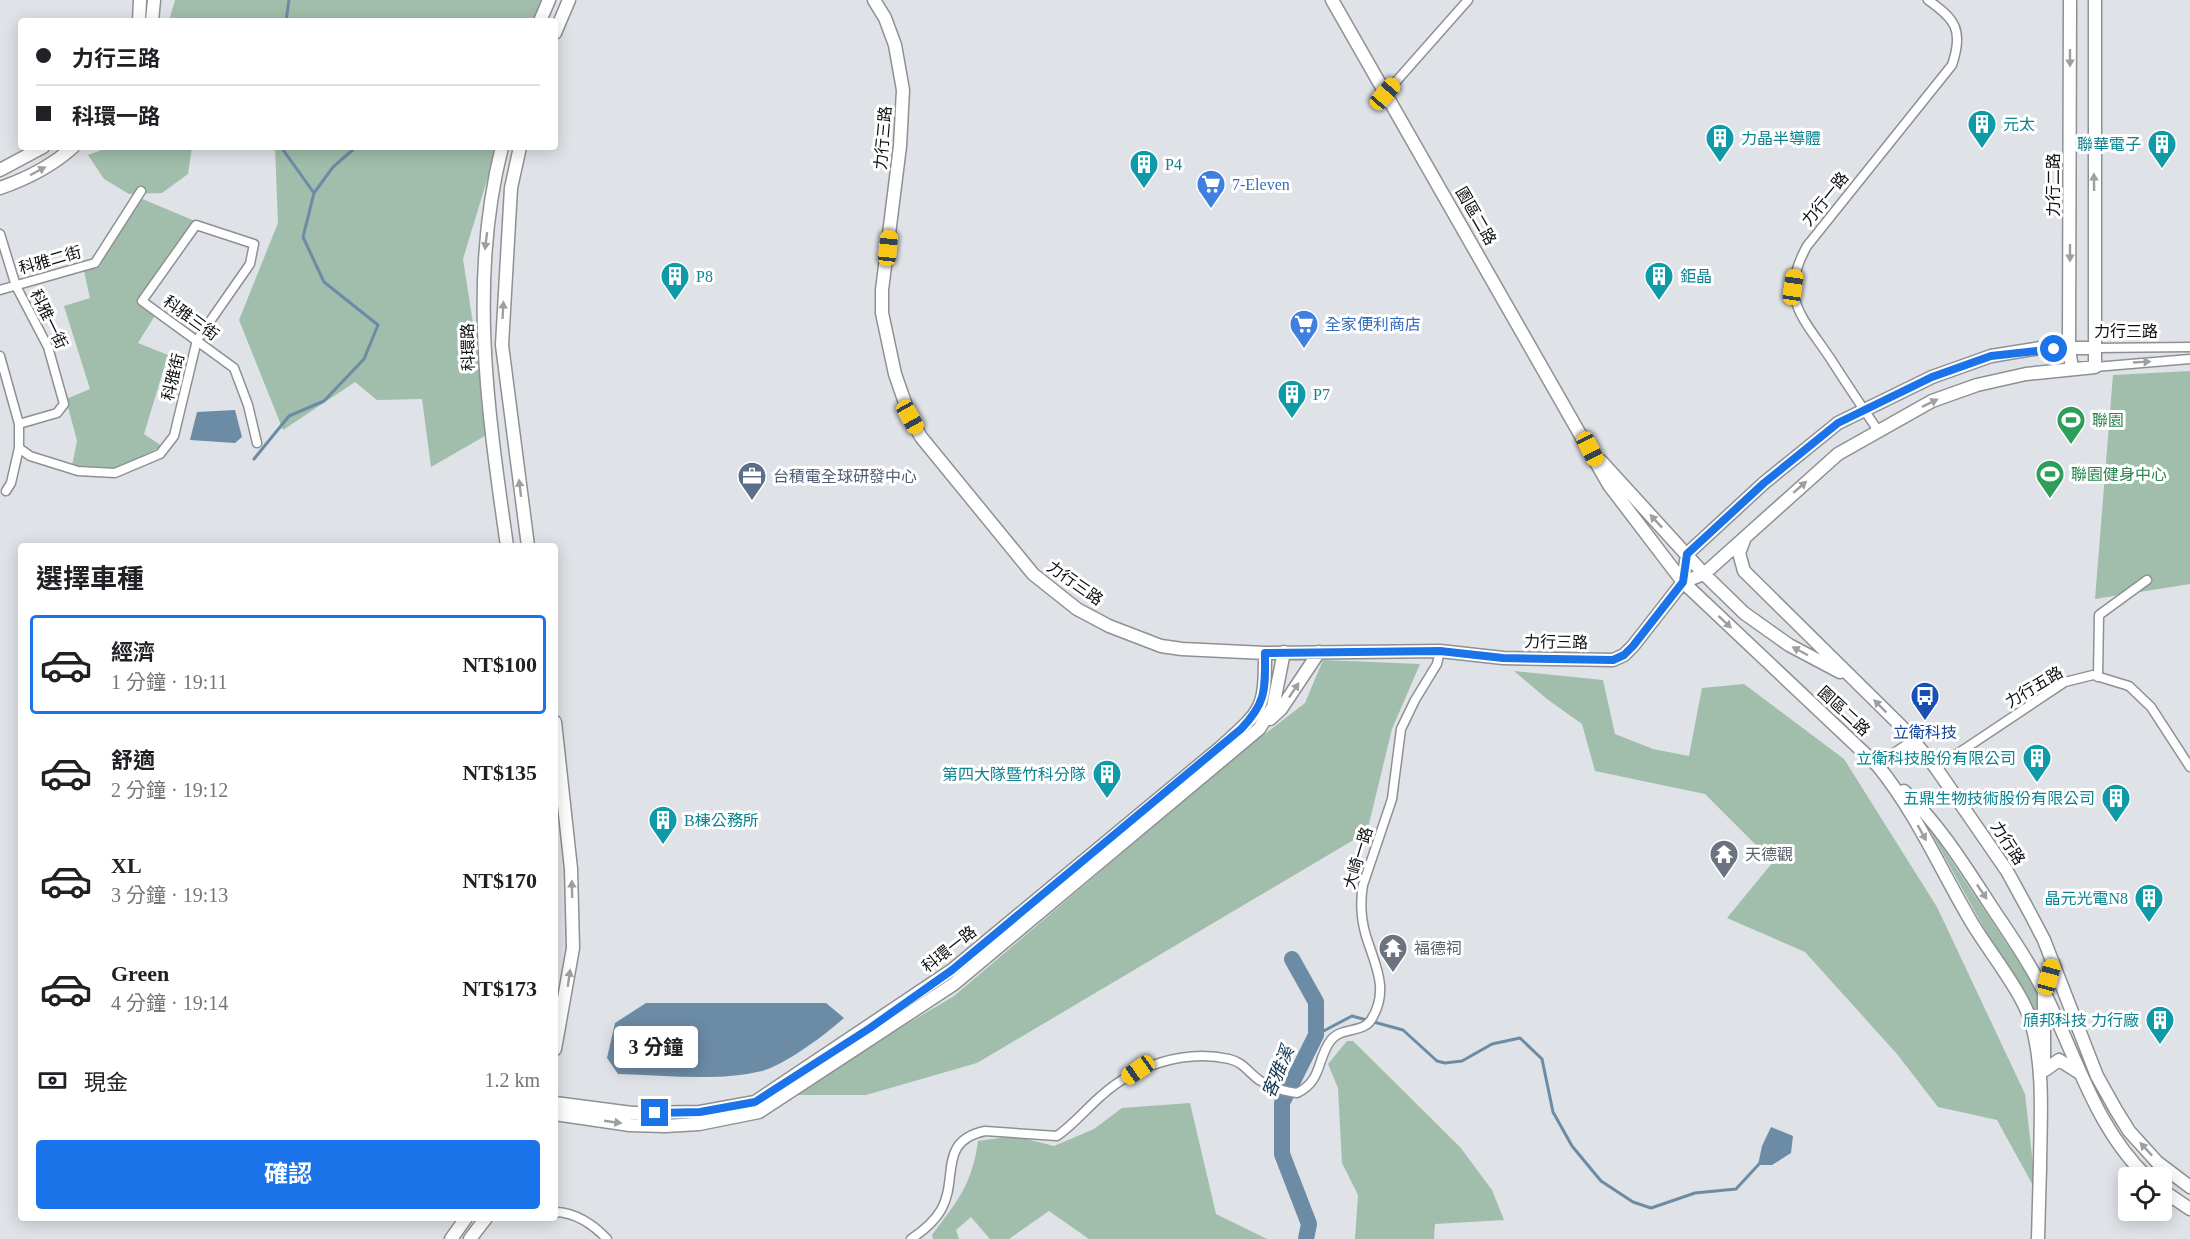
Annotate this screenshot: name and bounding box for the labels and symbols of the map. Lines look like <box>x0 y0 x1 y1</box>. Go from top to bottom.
one-way arrow <box>2065 49 2075 68</box>
car <box>1366 75 1404 113</box>
street label: 力行三路 <box>872 105 894 171</box>
building icon: 元太 <box>1966 108 1998 150</box>
place label: 元太 <box>2003 116 2035 133</box>
building icon: 力晶半導體 <box>1704 122 1736 164</box>
building icon: 聯華電子 <box>2146 128 2178 170</box>
place label: 力晶半導體 <box>1741 130 1821 147</box>
place label: 聯華電子 <box>2077 136 2141 153</box>
building icon: P4 <box>1128 148 1160 190</box>
street label: 力行二路 <box>2045 153 2062 217</box>
place label: P4 <box>1165 156 1182 173</box>
one-way arrow <box>30 166 47 176</box>
supermarket icon: 7-Eleven <box>1195 168 1227 210</box>
street label: 力行一路 <box>1798 169 1852 229</box>
one-way arrow <box>2089 173 2099 192</box>
place label: 7-Eleven <box>1232 176 1290 193</box>
street label: 園區二路 <box>1453 184 1499 248</box>
car <box>877 229 899 267</box>
one-way arrow <box>481 231 491 250</box>
street label: 科雅二街 <box>17 243 83 277</box>
one-way arrow <box>2065 244 2075 263</box>
building icon: P8 <box>659 260 691 302</box>
building icon: 鉅晶 <box>1643 260 1675 302</box>
place label: P8 <box>696 268 713 285</box>
place label: 鉅晶 <box>1680 268 1712 285</box>
car <box>1782 268 1804 306</box>
street label: 科雅一街 <box>27 287 71 351</box>
street label: 科雅三街 <box>160 292 222 344</box>
one-way arrow <box>499 301 508 320</box>
supermarket icon: 全家便利商店 <box>1288 308 1320 350</box>
place label: 全家便利商店 <box>1325 316 1421 333</box>
street label: 科環路 <box>459 323 477 371</box>
street label: 力行三路 <box>2094 323 2158 340</box>
route start <box>2040 335 2067 362</box>
street label: 科雅街 <box>159 352 187 402</box>
one-way arrow <box>2133 357 2152 366</box>
building icon: P7 <box>1276 378 1308 420</box>
place label: P7 <box>1313 386 1330 403</box>
car <box>893 397 927 437</box>
one-way arrow <box>1921 398 1938 408</box>
sports icon: 聯園 <box>2055 404 2087 446</box>
place label: 聯園 <box>2092 412 2124 429</box>
car <box>1574 429 1606 469</box>
sports icon: 聯園健身中心 <box>2034 458 2066 500</box>
office icon: 台積電全球研發中心 <box>736 460 768 502</box>
place label: 聯園健身中心 <box>2071 466 2167 483</box>
place label: 台積電全球研發中心 <box>773 468 917 485</box>
one-way arrow <box>515 478 525 497</box>
one-way arrow <box>1792 481 1807 494</box>
one-way arrow <box>1650 514 1663 529</box>
street label: 力行三路 <box>1044 558 1106 608</box>
one-way arrow <box>1718 615 1733 629</box>
street label: 力行三路 <box>1524 633 1588 651</box>
one-way arrow <box>1792 646 1809 656</box>
street label: 力行五路 <box>2002 663 2066 711</box>
bus stop icon: 立衛科技 <box>1909 680 1941 722</box>
one-way arrow <box>1288 682 1299 698</box>
street label: 園區二路 <box>1815 683 1873 739</box>
one-way arrow <box>1874 699 1888 713</box>
place label: 立衛科技 <box>1893 724 1957 741</box>
building icon: 立衛科技股份有限公司 <box>2021 742 2053 784</box>
place label: 立衛科技股份有限公司 <box>1856 750 2016 767</box>
building icon: 第四大隊暨竹科分隊 <box>1091 758 1123 800</box>
place label: 第四大隊暨竹科分隊 <box>942 766 1086 783</box>
building icon: 五鼎生物技術股份有限公司 <box>2100 782 2132 824</box>
place label: 五鼎生物技術股份有限公司 <box>1903 790 2095 807</box>
building icon: B棟公務所 <box>647 804 679 846</box>
place label: B棟公務所 <box>684 812 759 829</box>
street label: 力行路 <box>1988 818 2028 868</box>
one-way arrow <box>1917 824 1927 841</box>
street label: 大崎一路 <box>1341 825 1375 891</box>
temple icon: 天德觀 <box>1708 838 1740 880</box>
place label: 天德觀 <box>1745 846 1793 863</box>
one-way arrow <box>567 880 576 899</box>
building icon: 晶元光電N8 <box>2133 882 2165 924</box>
one-way arrow <box>1976 884 1987 900</box>
place label: 晶元光電N8 <box>2044 890 2128 907</box>
street label: 科環一路 <box>919 923 979 975</box>
temple icon: 福德祠 <box>1377 932 1409 974</box>
place label: 福德祠 <box>1414 940 1462 957</box>
car <box>2036 957 2062 997</box>
one-way arrow <box>564 968 573 987</box>
building icon: 頎邦科技 力行廠 <box>2144 1004 2176 1046</box>
place label: 頎邦科技 力行廠 <box>2023 1012 2139 1029</box>
callout: 3 分鐘 <box>613 1026 697 1068</box>
water label: 客雅溪 <box>1258 1040 1299 1101</box>
car <box>1118 1052 1158 1088</box>
route end <box>641 1099 668 1126</box>
one-way arrow <box>603 1118 622 1127</box>
one-way arrow <box>2140 1142 2153 1157</box>

